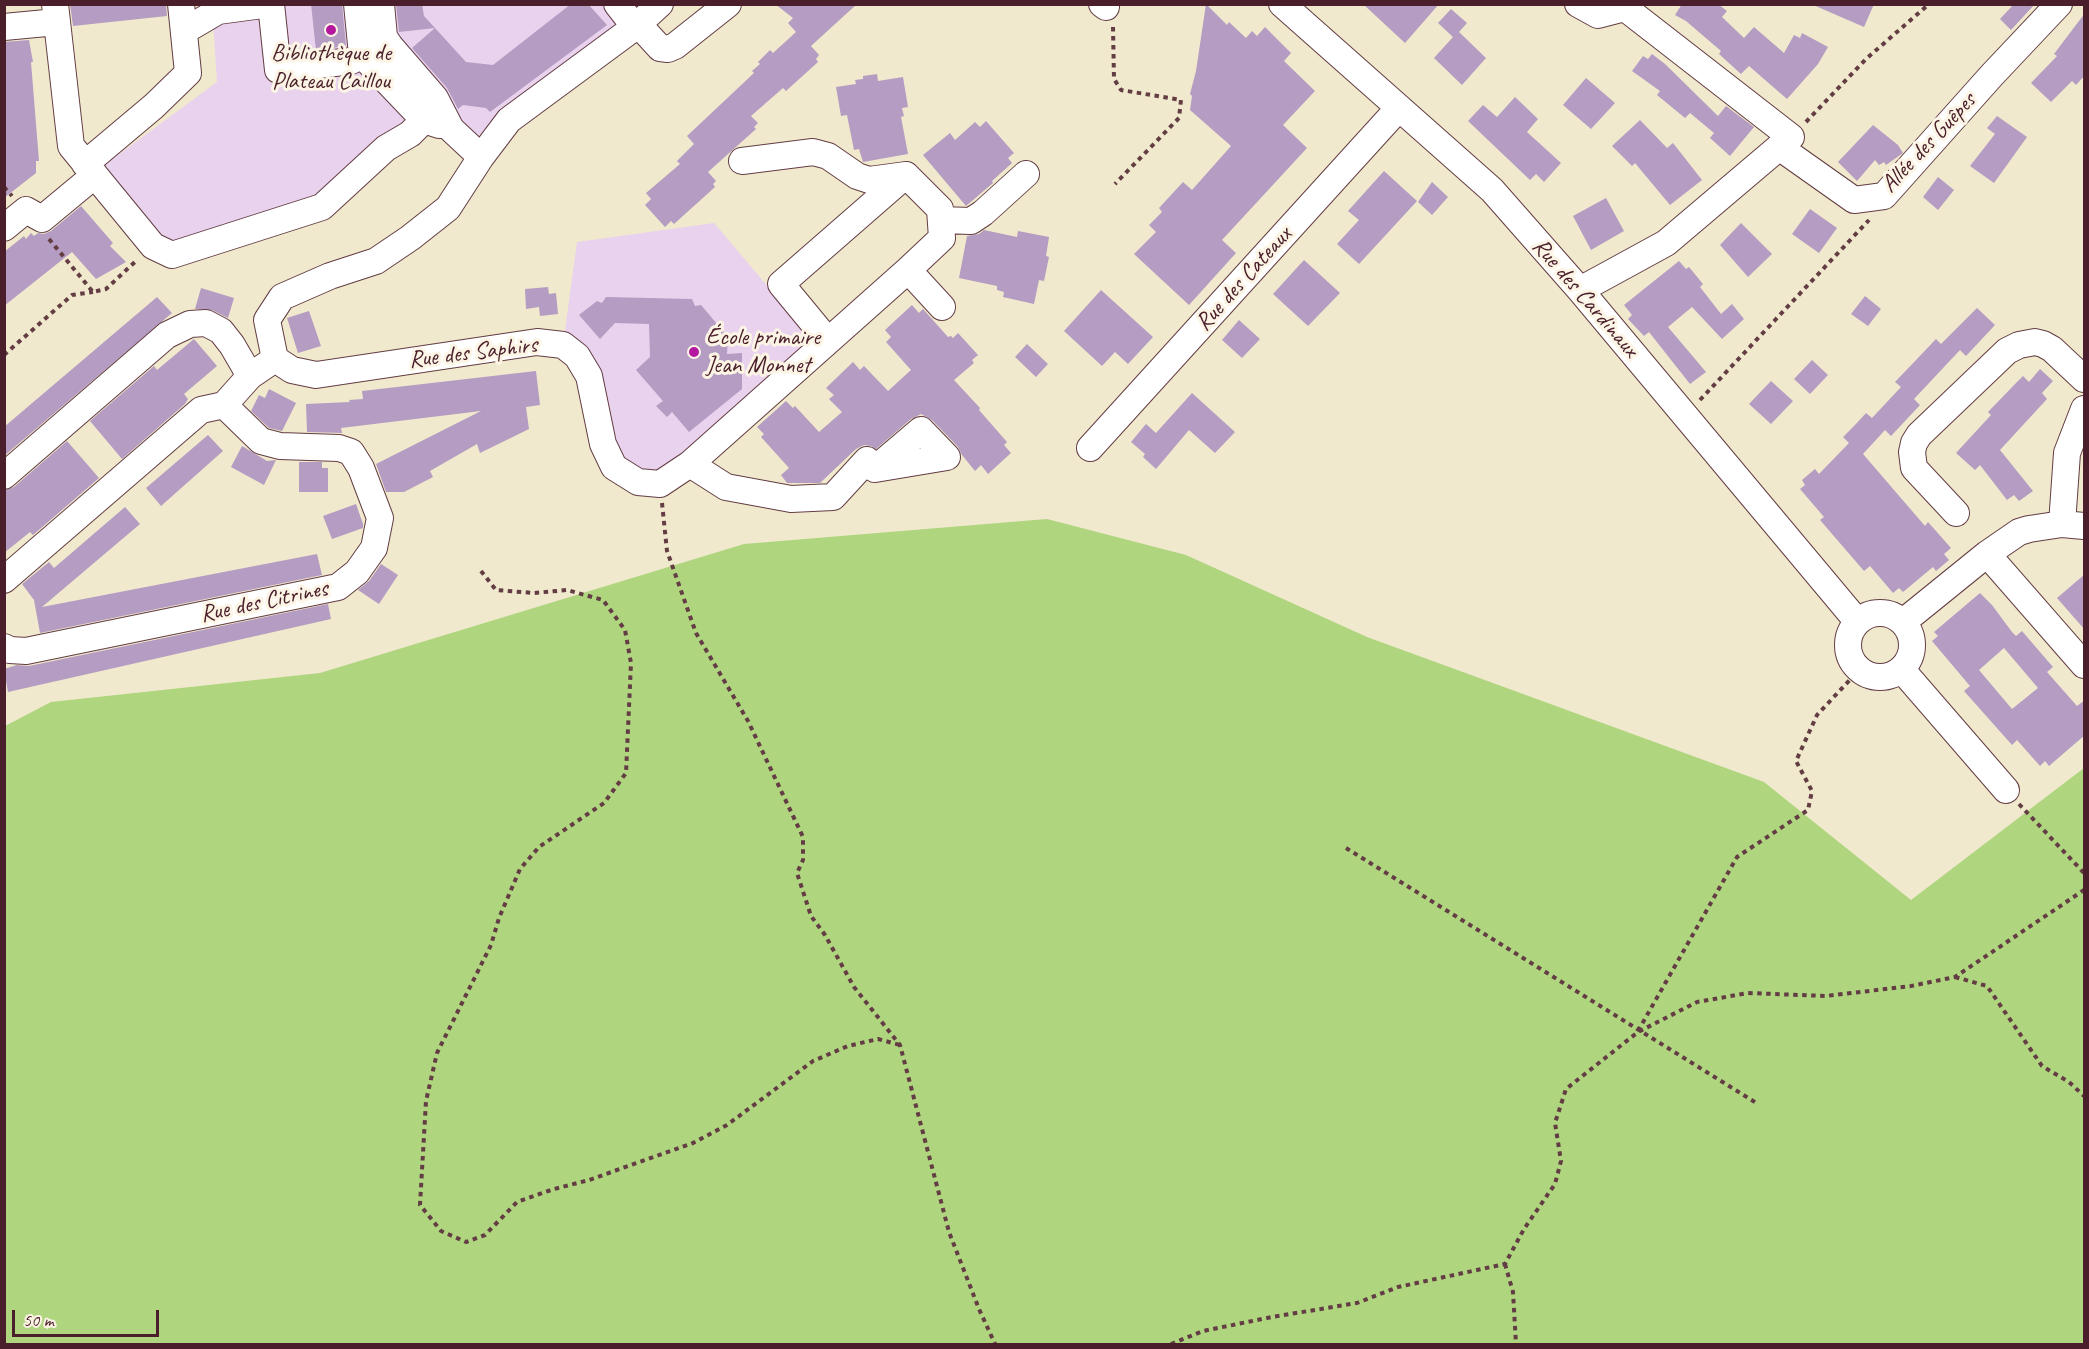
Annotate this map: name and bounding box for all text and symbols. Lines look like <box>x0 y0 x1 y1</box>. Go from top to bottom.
marker: Bibliothèque de Plateau Caillou <box>324 23 338 37</box>
place label: Bibliothèque de Plateau Caillou <box>271 40 391 96</box>
street label: Allée des Guêpes <box>1875 87 1983 199</box>
street label: Rue des Cateaux <box>1190 221 1298 337</box>
street label: Rue des Cardinaux <box>1526 233 1644 363</box>
place label: École primaire Jean Monnet <box>706 324 820 380</box>
street label: Rue des Saphirs <box>407 331 539 375</box>
marker: École primaire Jean Monnet <box>687 345 701 359</box>
street label: Rue des Citrines <box>198 574 330 630</box>
scale bar <box>15 1298 162 1336</box>
text: 50 m <box>23 1309 54 1331</box>

